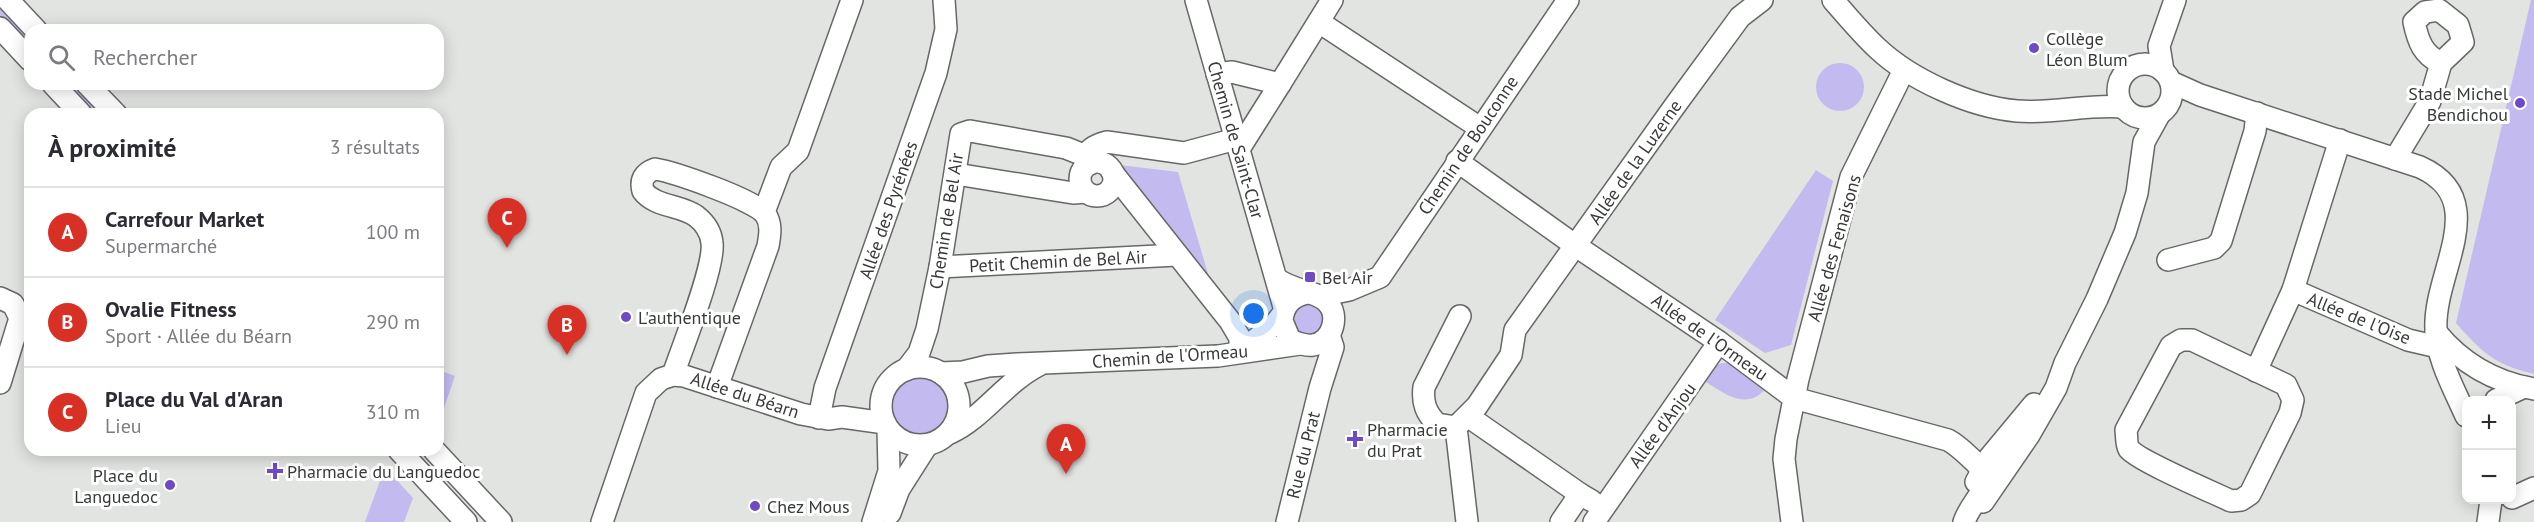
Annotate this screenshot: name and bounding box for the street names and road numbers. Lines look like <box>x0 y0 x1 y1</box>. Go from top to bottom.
street label: Chemin de Saint-Clar <box>1203 59 1269 221</box>
street label: Chemin de Bouconne <box>1413 71 1523 219</box>
street label: Allée de la Luzerne <box>1583 95 1687 229</box>
street label: Allée des Pyrénées <box>854 138 922 282</box>
street label: Chemin de Bel Air <box>924 151 968 291</box>
street label: Allée des Fenaisons <box>1802 172 1866 324</box>
street label: Petit Chemin de Bel Air <box>969 245 1147 277</box>
street label: Allée de l'Oise <box>2304 287 2414 349</box>
street label: Allée de l'Ormeau <box>1647 288 1773 386</box>
street label: Chemin de l'Ormeau <box>1091 339 1249 373</box>
street label: Allée du Béarn <box>688 367 802 423</box>
street label: Allée d'Anjou <box>1623 378 1701 472</box>
street label: Rue du Prat <box>1281 409 1325 501</box>

